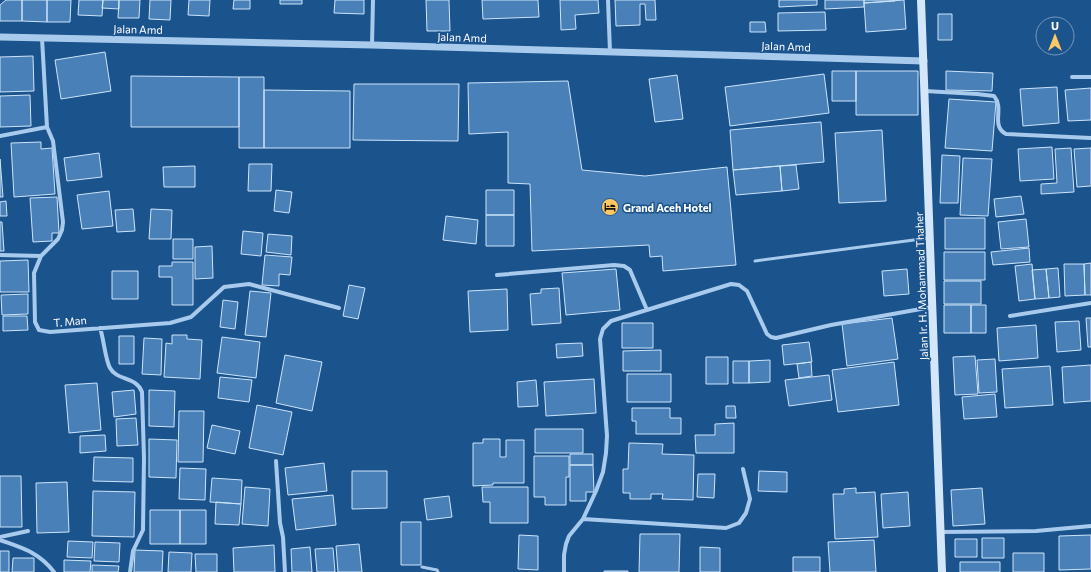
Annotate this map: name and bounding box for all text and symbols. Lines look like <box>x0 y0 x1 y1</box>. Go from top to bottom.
north arrow <box>1035 16 1075 56</box>
text: U <box>1051 19 1059 32</box>
street label: Jalan Amd <box>113 22 163 37</box>
street label: Jalan Amd <box>437 30 487 45</box>
street label: Jalan Amd <box>761 39 811 54</box>
hotel icon: Grand Aceh Hotel <box>600 197 620 217</box>
place label: Grand Aceh Hotel <box>623 201 712 214</box>
street label: Jalan Ir. H. Mohammad Thaher <box>912 211 931 361</box>
street label: T. Man <box>53 313 87 329</box>

